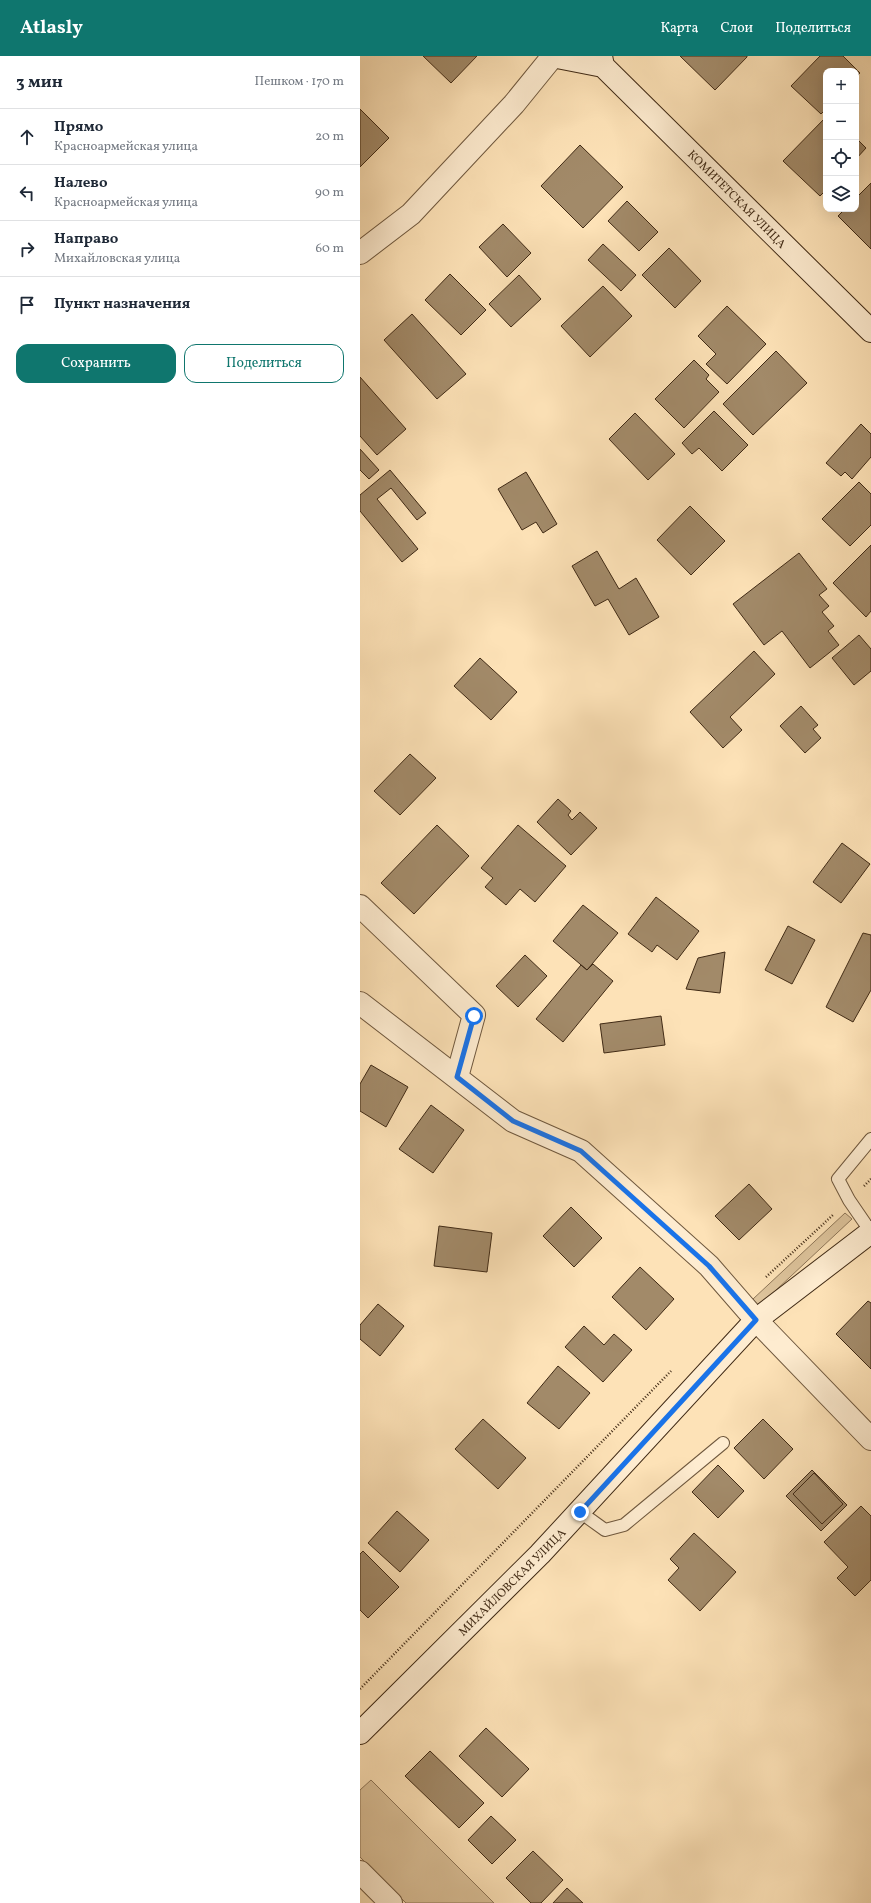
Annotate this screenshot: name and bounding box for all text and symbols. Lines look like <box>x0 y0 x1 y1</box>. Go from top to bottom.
text: Atlasly <box>20 15 83 41</box>
text: Карта <box>660 19 698 38</box>
text: Слои <box>720 19 753 38</box>
text: Поделиться <box>775 19 851 38</box>
map controls <box>823 68 859 212</box>
button: + <box>823 68 859 104</box>
text: 3 мин <box>16 71 63 94</box>
text: Пешком · 170 m <box>255 73 344 91</box>
button: − <box>823 104 859 140</box>
text: Прямо <box>54 117 103 138</box>
icon: ahead <box>16 126 38 148</box>
text: 20 m <box>315 128 344 146</box>
text: Красноармейская улица <box>54 138 198 156</box>
button: locate <box>823 140 859 176</box>
street label: КОМИТЕТСКАЯ УЛИЦА <box>684 147 789 253</box>
text: Налево <box>54 173 108 194</box>
button: layers <box>823 176 859 212</box>
icon: left <box>16 182 38 204</box>
text: 90 m <box>315 184 344 202</box>
text: Красноармейская улица <box>54 194 198 212</box>
text: Направо <box>54 229 118 250</box>
icon: right <box>16 238 38 260</box>
text: 60 m <box>316 240 344 258</box>
text: Михайловская улица <box>54 250 180 268</box>
icon: arrive <box>16 294 38 316</box>
text: Пункт назначения <box>54 294 190 315</box>
button: Сохранить <box>16 344 176 383</box>
button: Поделиться <box>184 344 344 383</box>
route start <box>465 1007 483 1025</box>
route end <box>571 1503 589 1521</box>
street label: МИХАЙЛОВСКАЯ УЛИЦА <box>455 1524 570 1640</box>

